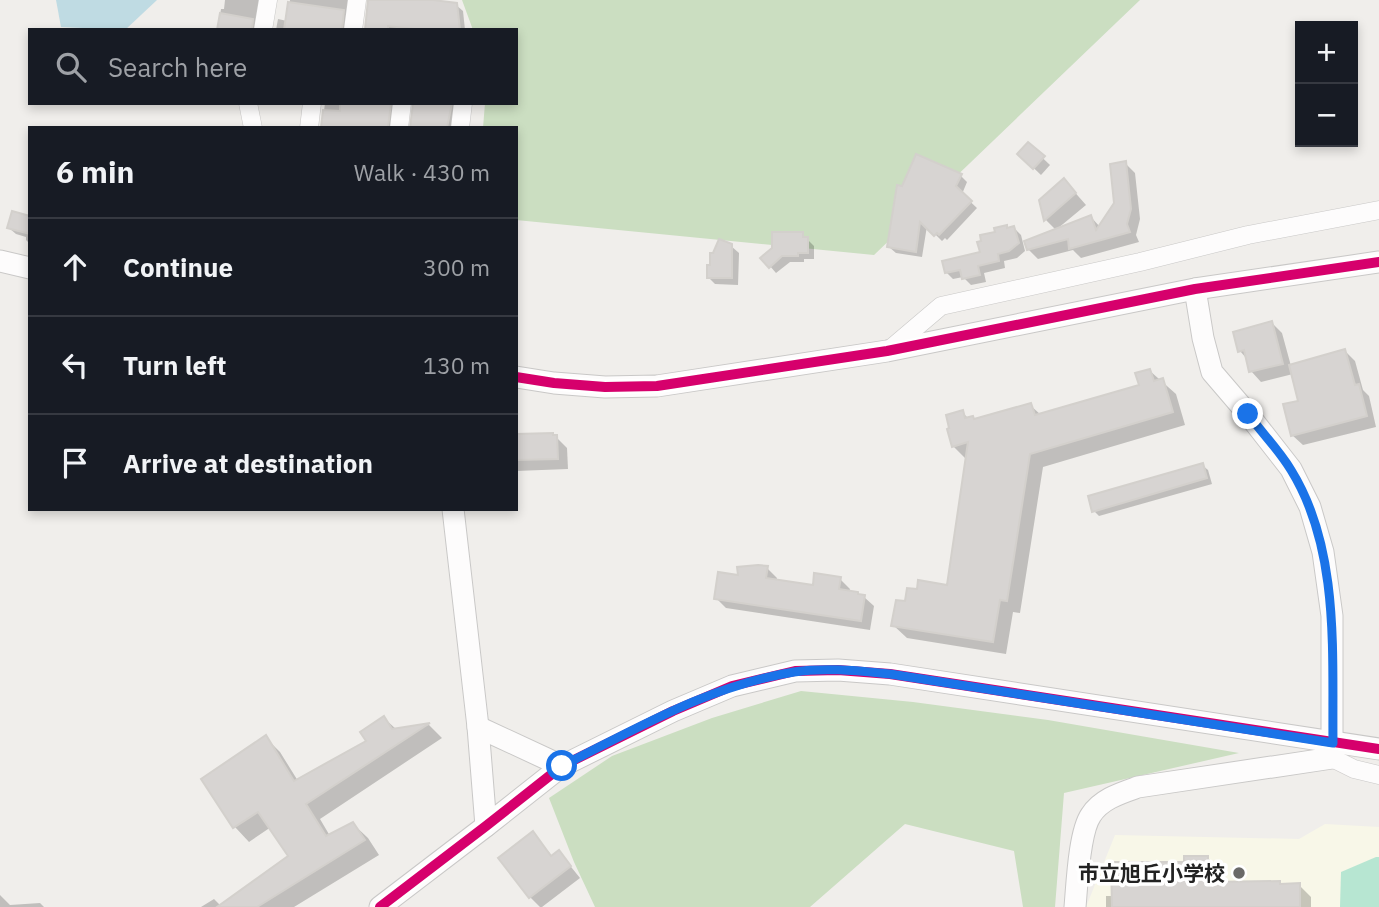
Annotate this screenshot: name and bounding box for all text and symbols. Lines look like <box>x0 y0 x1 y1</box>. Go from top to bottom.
map controls <box>1295 21 1358 147</box>
button: + <box>1295 21 1358 84</box>
search box <box>28 28 518 105</box>
icon: search <box>52 48 90 86</box>
text: Search here <box>108 50 247 84</box>
button: − <box>1295 84 1358 147</box>
text: 6 min <box>56 152 134 191</box>
text: Walk · 430 m <box>354 157 490 187</box>
icon: ahead <box>56 248 94 286</box>
text: Continue <box>123 250 233 284</box>
text: 300 m <box>423 252 490 282</box>
icon: left <box>56 346 94 384</box>
text: Turn left <box>123 348 226 382</box>
text: 130 m <box>423 350 490 380</box>
route end <box>1232 398 1263 429</box>
icon: arrive <box>56 444 94 482</box>
text: Arrive at destination <box>123 446 373 480</box>
route start <box>546 750 577 781</box>
place label: 市立旭丘小学校 <box>1078 859 1225 887</box>
marker: 市立旭丘小学校 <box>1231 865 1247 881</box>

